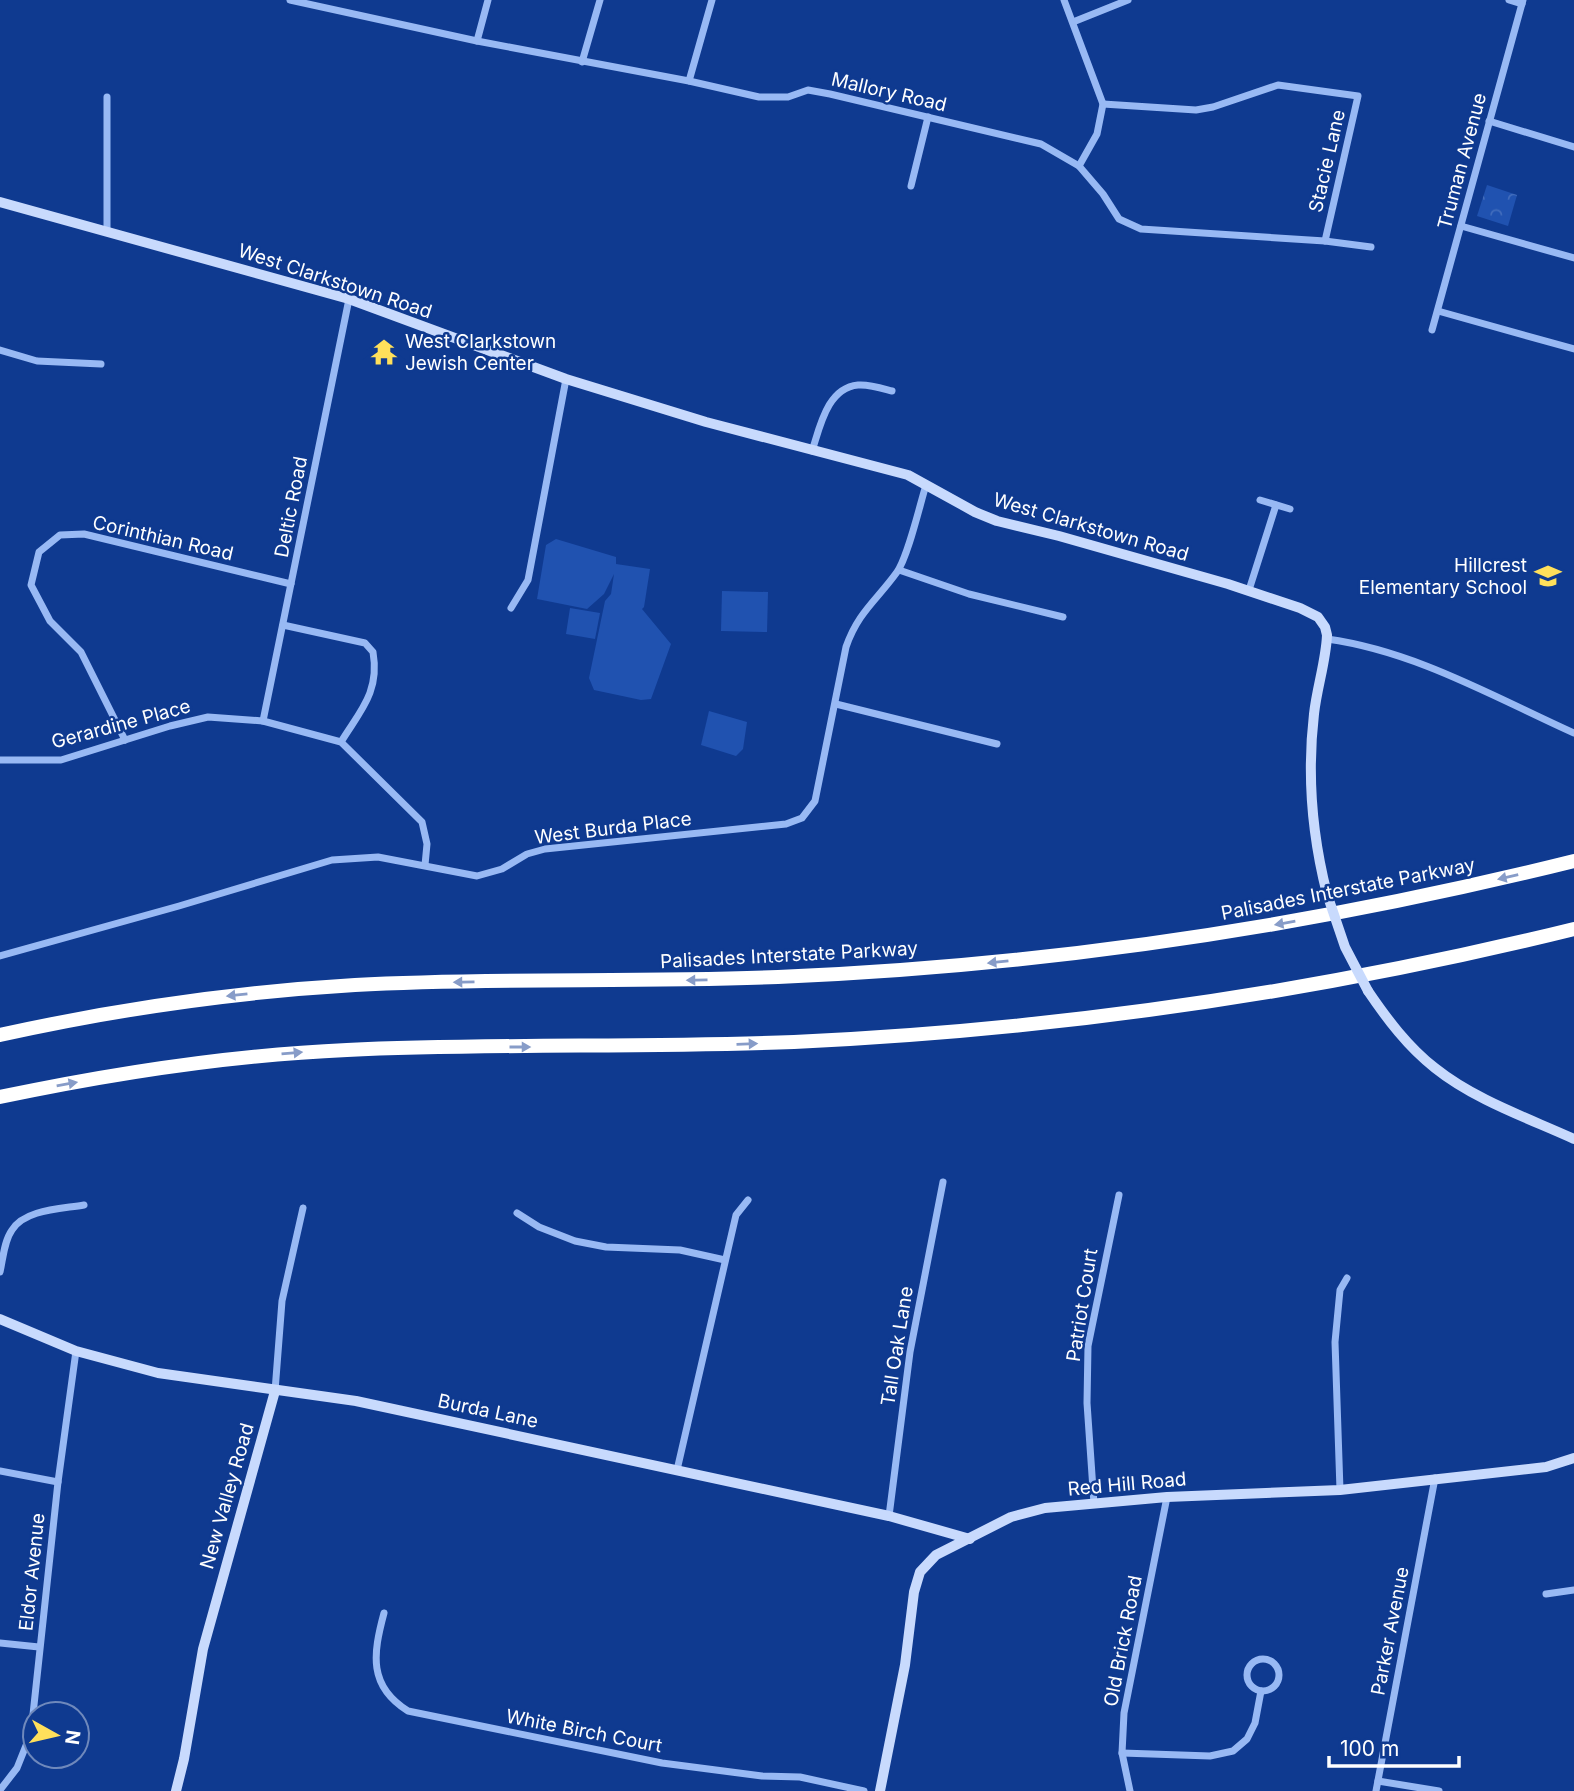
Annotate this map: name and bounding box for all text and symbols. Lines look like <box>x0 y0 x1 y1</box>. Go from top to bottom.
street label: Mallory Road <box>829 68 949 116</box>
street label: Truman Avenue <box>1433 90 1491 232</box>
street label: Stacie Lane <box>1304 107 1350 215</box>
street label: West Clarkstown Road <box>235 239 435 323</box>
place label: West Clarkstown Jewish Center <box>405 330 556 375</box>
temple icon: West Clarkstown Jewish Center <box>369 337 399 367</box>
street label: Deltic Road <box>270 454 312 560</box>
street label: West Clarkstown Road <box>990 488 1192 566</box>
street label: Corinthian Road <box>90 511 236 565</box>
place label: Hillcrest Elementary School <box>1359 554 1527 599</box>
school or university icon: Hillcrest Elementary School <box>1533 561 1563 591</box>
street label: Gerardine Place <box>49 694 193 754</box>
street label: West Burda Place <box>533 807 693 849</box>
street label: Palisades Interstate Parkway <box>1219 853 1477 925</box>
one-way arrow <box>1497 872 1519 883</box>
one-way arrow <box>1274 917 1296 928</box>
street label: Palisades Interstate Parkway <box>660 937 919 973</box>
one-way arrow <box>986 957 1008 968</box>
one-way arrow <box>686 974 708 986</box>
one-way arrow <box>452 976 474 988</box>
one-way arrow <box>225 990 247 1001</box>
one-way arrow <box>736 1038 758 1049</box>
one-way arrow <box>509 1041 531 1053</box>
one-way arrow <box>281 1047 303 1058</box>
one-way arrow <box>56 1078 78 1089</box>
street label: Patriot Court <box>1062 1247 1102 1363</box>
street label: Tall Oak Lane <box>876 1285 918 1407</box>
street label: Burda Lane <box>436 1389 540 1433</box>
street label: New Valley Road <box>195 1420 259 1572</box>
street label: Red Hill Road <box>1067 1467 1187 1501</box>
street label: Eldor Avenue <box>14 1512 50 1632</box>
street label: Parker Avenue <box>1366 1565 1414 1697</box>
street label: Old Brick Road <box>1099 1574 1147 1708</box>
north arrow <box>21 1700 91 1770</box>
street label: White Birch Court <box>504 1705 664 1757</box>
scale bar <box>1329 1724 1458 1768</box>
text: N <box>60 1729 85 1746</box>
text: 100 m <box>1340 1736 1399 1761</box>

